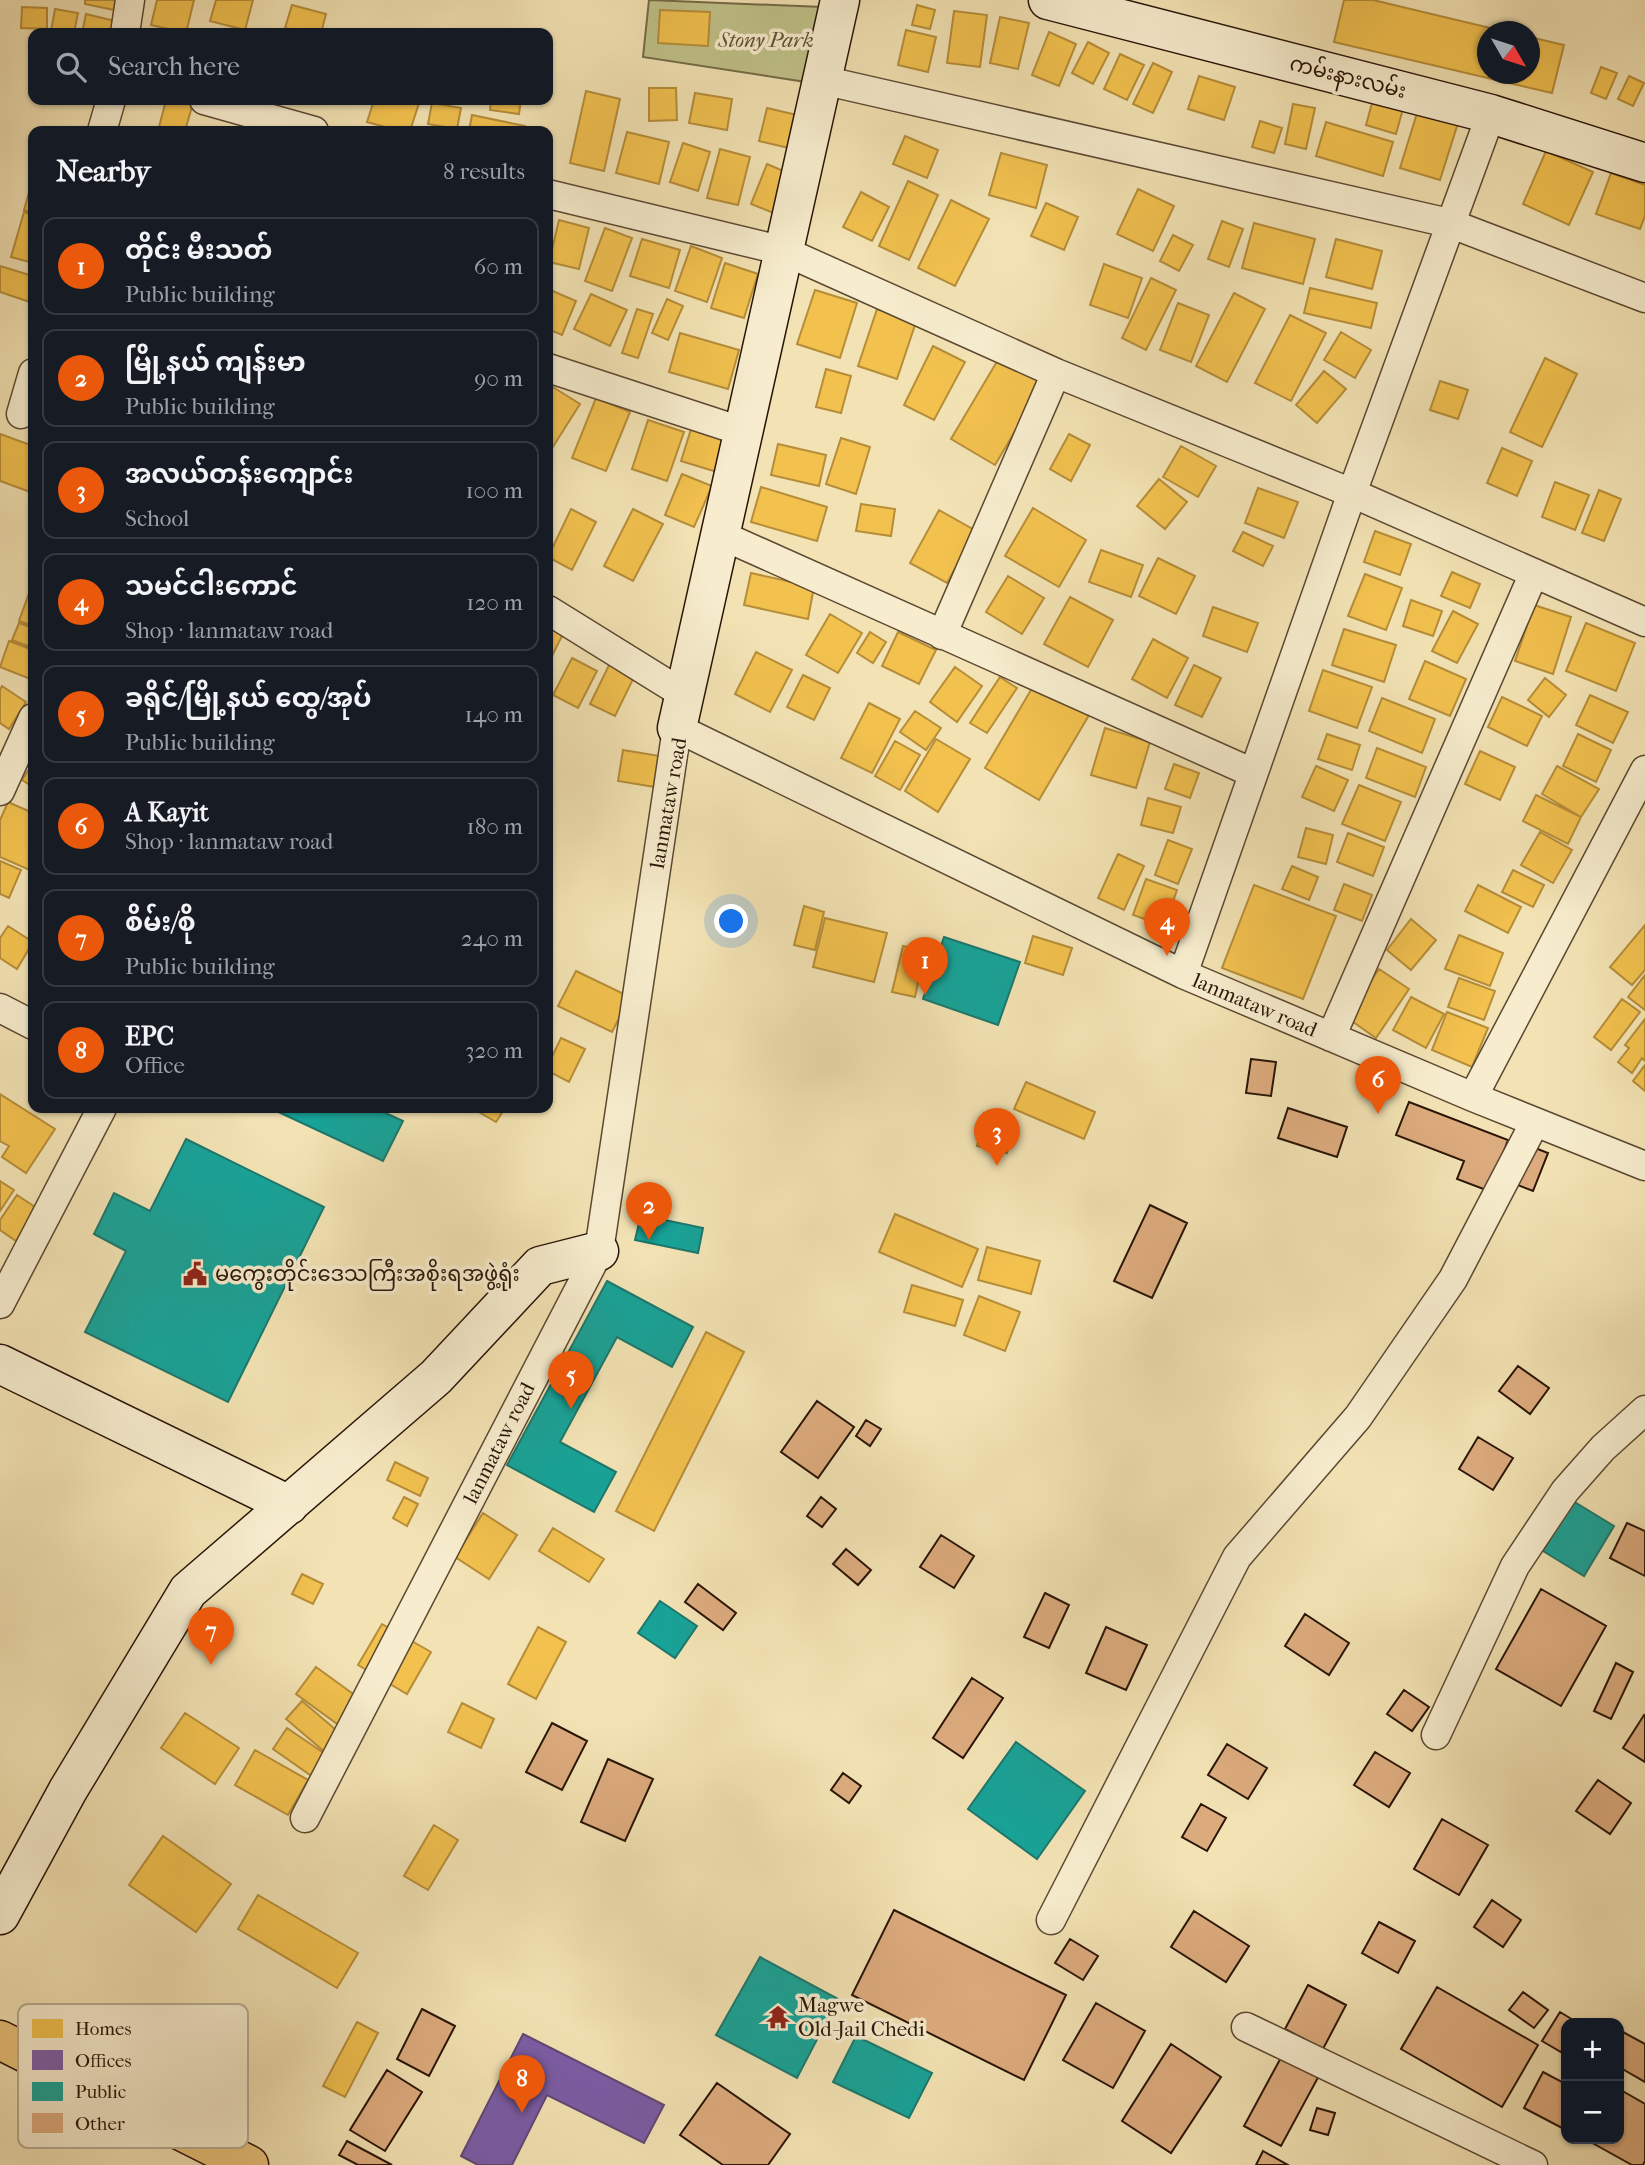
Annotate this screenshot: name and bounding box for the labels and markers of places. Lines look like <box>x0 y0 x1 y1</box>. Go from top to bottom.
pin: 4 <box>1144 898 1190 956</box>
pin: 1 <box>902 937 948 995</box>
pin: 6 <box>1355 1056 1401 1114</box>
pin: 3 <box>974 1108 1020 1166</box>
pin: 2 <box>626 1182 672 1240</box>
place label: မကွေးတိုင်းဒေသကြီးအစိုးရအဖွဲ့ရုံး <box>215 1258 520 1291</box>
public building icon: မကွေးတိုင်းဒေသကြီးအစိုးရအဖွဲ့ရုံး <box>181 1260 209 1288</box>
pin: 5 <box>548 1351 594 1409</box>
pin: 7 <box>188 1607 234 1665</box>
place label: Magwe Old-Jail Chedi <box>798 1993 925 2041</box>
temple icon: Magwe Old-Jail Chedi <box>764 2003 792 2031</box>
pin: 8 <box>499 2055 545 2113</box>

